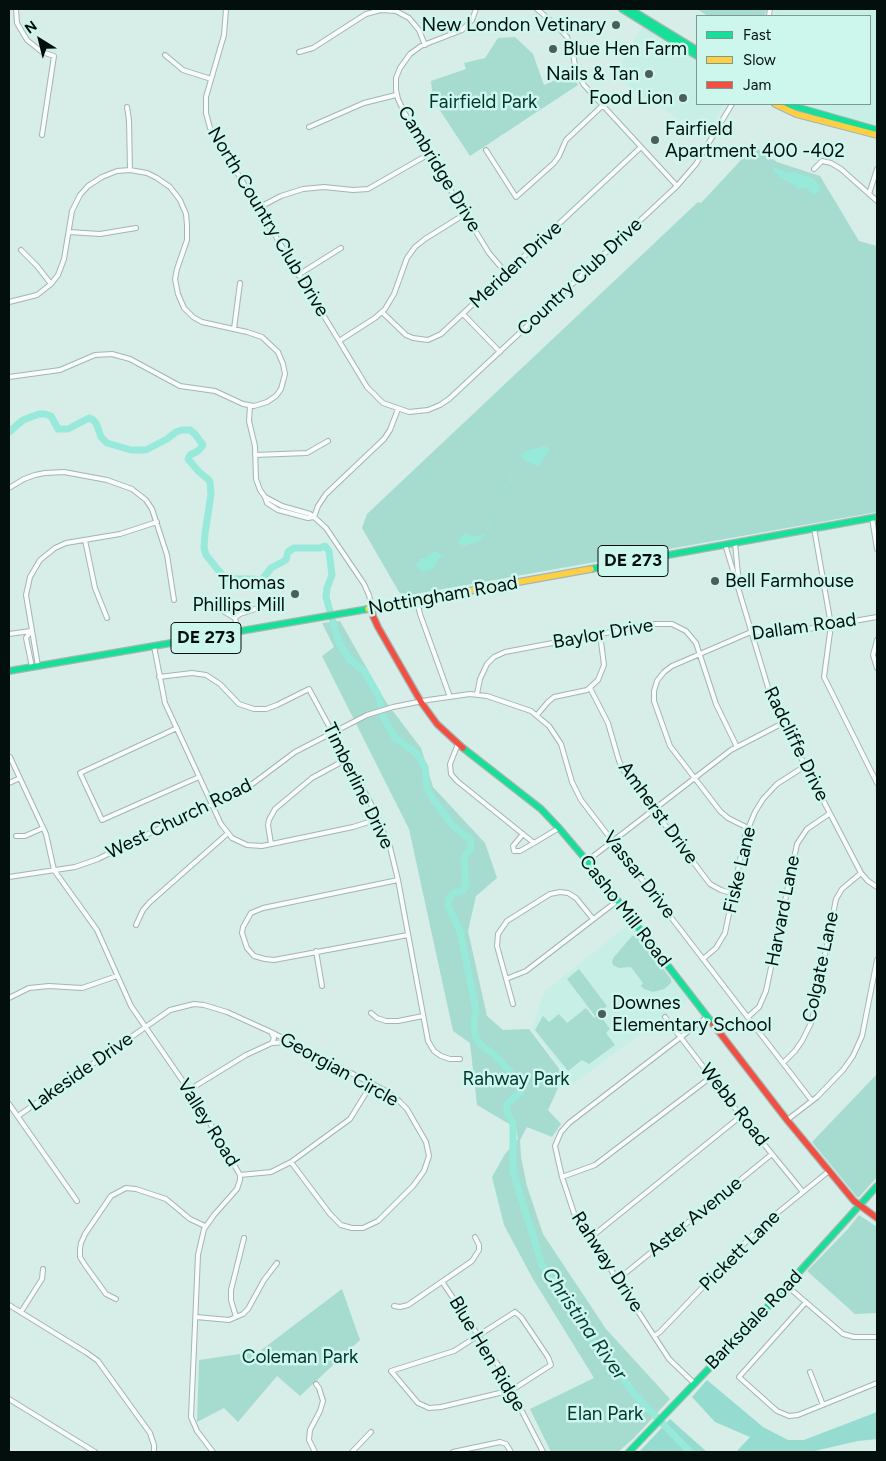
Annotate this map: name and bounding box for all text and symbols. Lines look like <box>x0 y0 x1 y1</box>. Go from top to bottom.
place label: New London Vetinary <box>422 14 606 36</box>
north arrow <box>15 15 65 65</box>
legend <box>696 15 871 105</box>
text: N <box>22 17 40 38</box>
marker: New London Vetinary <box>610 19 622 31</box>
text: Fast <box>743 26 771 44</box>
place label: Blue Hen Farm <box>563 38 687 60</box>
marker: Blue Hen Farm <box>547 43 559 55</box>
text: Slow <box>743 51 776 69</box>
place label: Nails & Tan <box>546 63 639 85</box>
marker: Nails & Tan <box>643 68 655 80</box>
text: Jam <box>743 76 771 94</box>
place label: Food Lion <box>589 87 673 109</box>
park label: Fairfield Park <box>429 91 537 113</box>
marker: Food Lion <box>677 92 689 104</box>
street label: Cambridge Drive <box>392 102 486 236</box>
place label: Fairfield Apartment 400 -402 <box>665 118 845 162</box>
street label: North Country Club Drive <box>202 123 334 321</box>
marker: Fairfield Apartment 400 -402 <box>649 134 661 146</box>
street label: Country Club Drive <box>513 213 647 341</box>
street label: Meriden Drive <box>465 216 567 314</box>
road number: DE 273 <box>598 546 668 576</box>
place label: Bell Farmhouse <box>725 570 854 592</box>
place label: Thomas Phillips Mill <box>193 572 285 616</box>
street label: Nottingham Road <box>367 572 519 620</box>
marker: Bell Farmhouse <box>709 575 721 587</box>
marker: Thomas Phillips Mill <box>289 588 301 600</box>
street label: Dallam Road <box>750 608 858 646</box>
street label: Baylor Drive <box>551 614 655 654</box>
road number: DE 273 <box>171 622 241 654</box>
street label: Radcliffe Drive <box>758 683 834 805</box>
street label: Timberline Drive <box>318 719 398 853</box>
street label: Amherst Drive <box>613 757 703 869</box>
street label: West Church Road <box>102 774 256 864</box>
street label: Fiske Lane <box>719 824 761 916</box>
street label: Vassar Drive <box>598 827 680 923</box>
street label: Casho Mill Road <box>574 850 676 972</box>
street label: Harvard Lane <box>761 854 805 968</box>
street label: Colgate Lane <box>798 910 844 1024</box>
place label: Downes Elementary School <box>612 992 772 1036</box>
marker: Downes Elementary School <box>596 1008 608 1020</box>
street label: Lakeside Drive <box>24 1028 138 1116</box>
street label: Georgian Circle <box>276 1028 402 1112</box>
street label: Webb Road <box>695 1059 773 1151</box>
park label: Rahway Park <box>462 1068 570 1090</box>
street label: Valley Road <box>172 1075 244 1171</box>
street label: Aster Avenue <box>643 1172 747 1262</box>
street label: Pickett Lane <box>695 1206 785 1296</box>
street label: Rahway Drive <box>566 1208 648 1316</box>
water label: Christina River <box>536 1263 632 1385</box>
street label: Barksdale Road <box>701 1265 807 1375</box>
street label: Blue Hen Ridge <box>444 1292 530 1416</box>
park label: Coleman Park <box>242 1346 358 1368</box>
park label: Elan Park <box>567 1403 643 1425</box>

